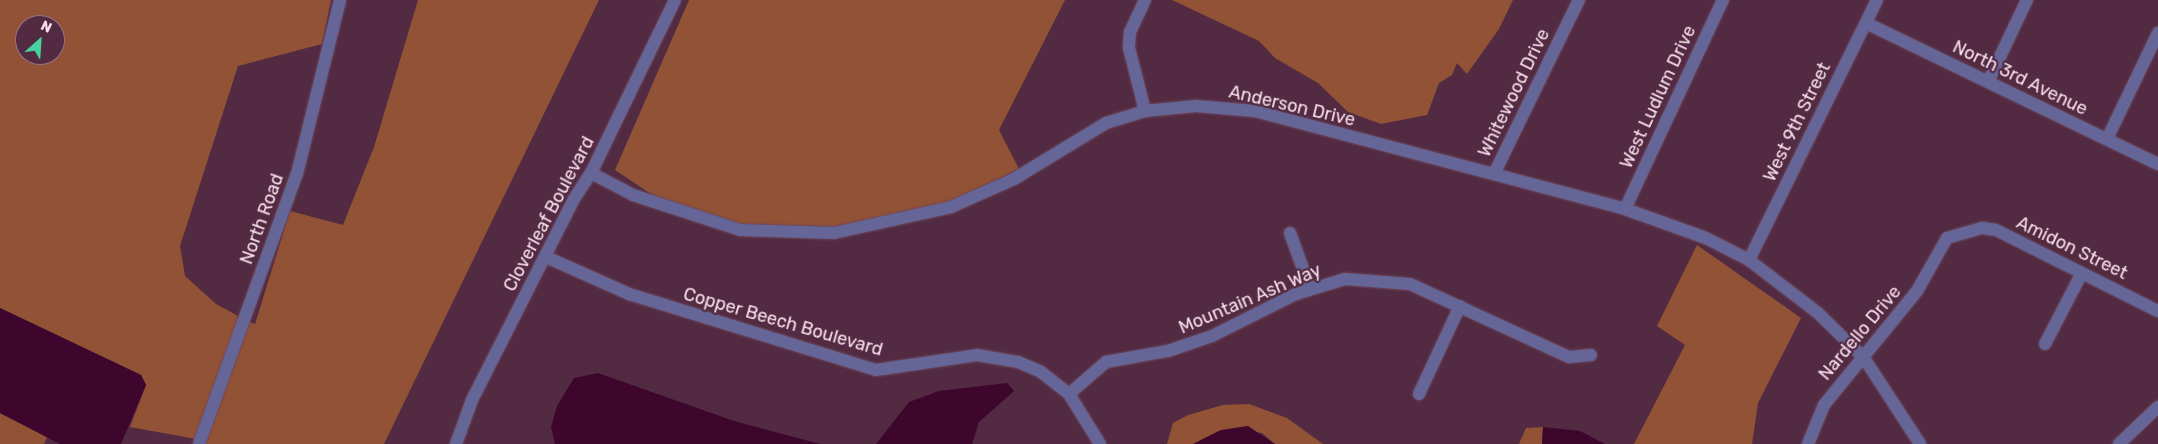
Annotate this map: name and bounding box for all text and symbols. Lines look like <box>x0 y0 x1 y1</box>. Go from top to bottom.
north arrow <box>15 15 65 65</box>
text: N <box>38 17 55 37</box>
street label: West Ludlum Drive <box>1615 22 1701 172</box>
street label: Whitewood Drive <box>1474 25 1554 161</box>
street label: North 3rd Avenue <box>1949 36 2091 120</box>
street label: West 9th Street <box>1759 59 1835 185</box>
street label: Anderson Drive <box>1227 81 1357 131</box>
street label: Cloverleaf Boulevard <box>499 133 599 295</box>
street label: North Road <box>236 171 288 267</box>
street label: Amidon Street <box>2013 212 2131 284</box>
street label: Mountain Ash Way <box>1175 259 1325 339</box>
street label: Nardello Drive <box>1814 281 1906 385</box>
street label: Copper Beech Boulevard <box>681 283 885 361</box>

